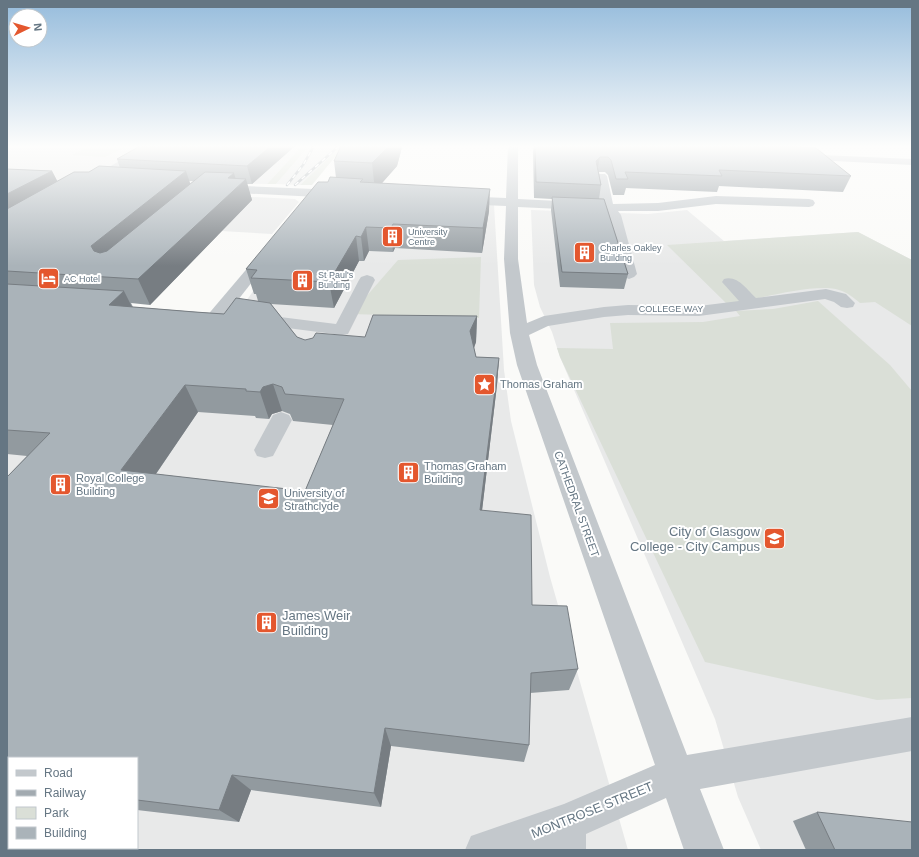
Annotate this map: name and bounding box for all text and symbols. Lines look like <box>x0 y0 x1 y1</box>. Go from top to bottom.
north arrow <box>8 8 48 48</box>
text: N <box>32 23 44 32</box>
building icon: University Centre <box>379 224 405 250</box>
place label: University Centre <box>408 227 448 247</box>
building icon: Charles Oakley Building <box>572 240 598 266</box>
place label: Charles Oakley Building <box>600 243 662 263</box>
hotel icon: AC Hotel <box>36 266 62 292</box>
building icon: St Paul's Building <box>290 267 316 293</box>
place label: St Paul's Building <box>318 270 354 290</box>
place label: AC Hotel <box>64 274 100 284</box>
street label: COLLEGE WAY <box>639 304 703 314</box>
place icon: Thomas Graham <box>472 371 498 397</box>
place label: Thomas Graham <box>500 378 583 390</box>
street label: CATHEDRAL STREET <box>552 449 602 559</box>
building icon: Thomas Graham Building <box>396 459 422 485</box>
place label: Thomas Graham Building <box>424 460 507 485</box>
building icon: Royal College Building <box>48 471 74 497</box>
place label: Royal College Building <box>76 472 144 497</box>
school or university icon: University of Strathclyde <box>256 486 282 512</box>
place label: University of Strathclyde <box>284 487 345 512</box>
place label: City of Glasgow College - City Campus <box>630 524 761 554</box>
school or university icon: City of Glasgow College - City Campus <box>762 525 788 551</box>
place label: James Weir Building <box>282 608 351 638</box>
building icon: James Weir Building <box>254 609 280 635</box>
legend <box>8 757 138 849</box>
text: Road <box>44 766 73 780</box>
street label: MONTROSE STREET <box>529 779 655 841</box>
text: Railway <box>44 786 86 800</box>
text: Park <box>44 806 70 820</box>
text: Building <box>44 826 87 840</box>

